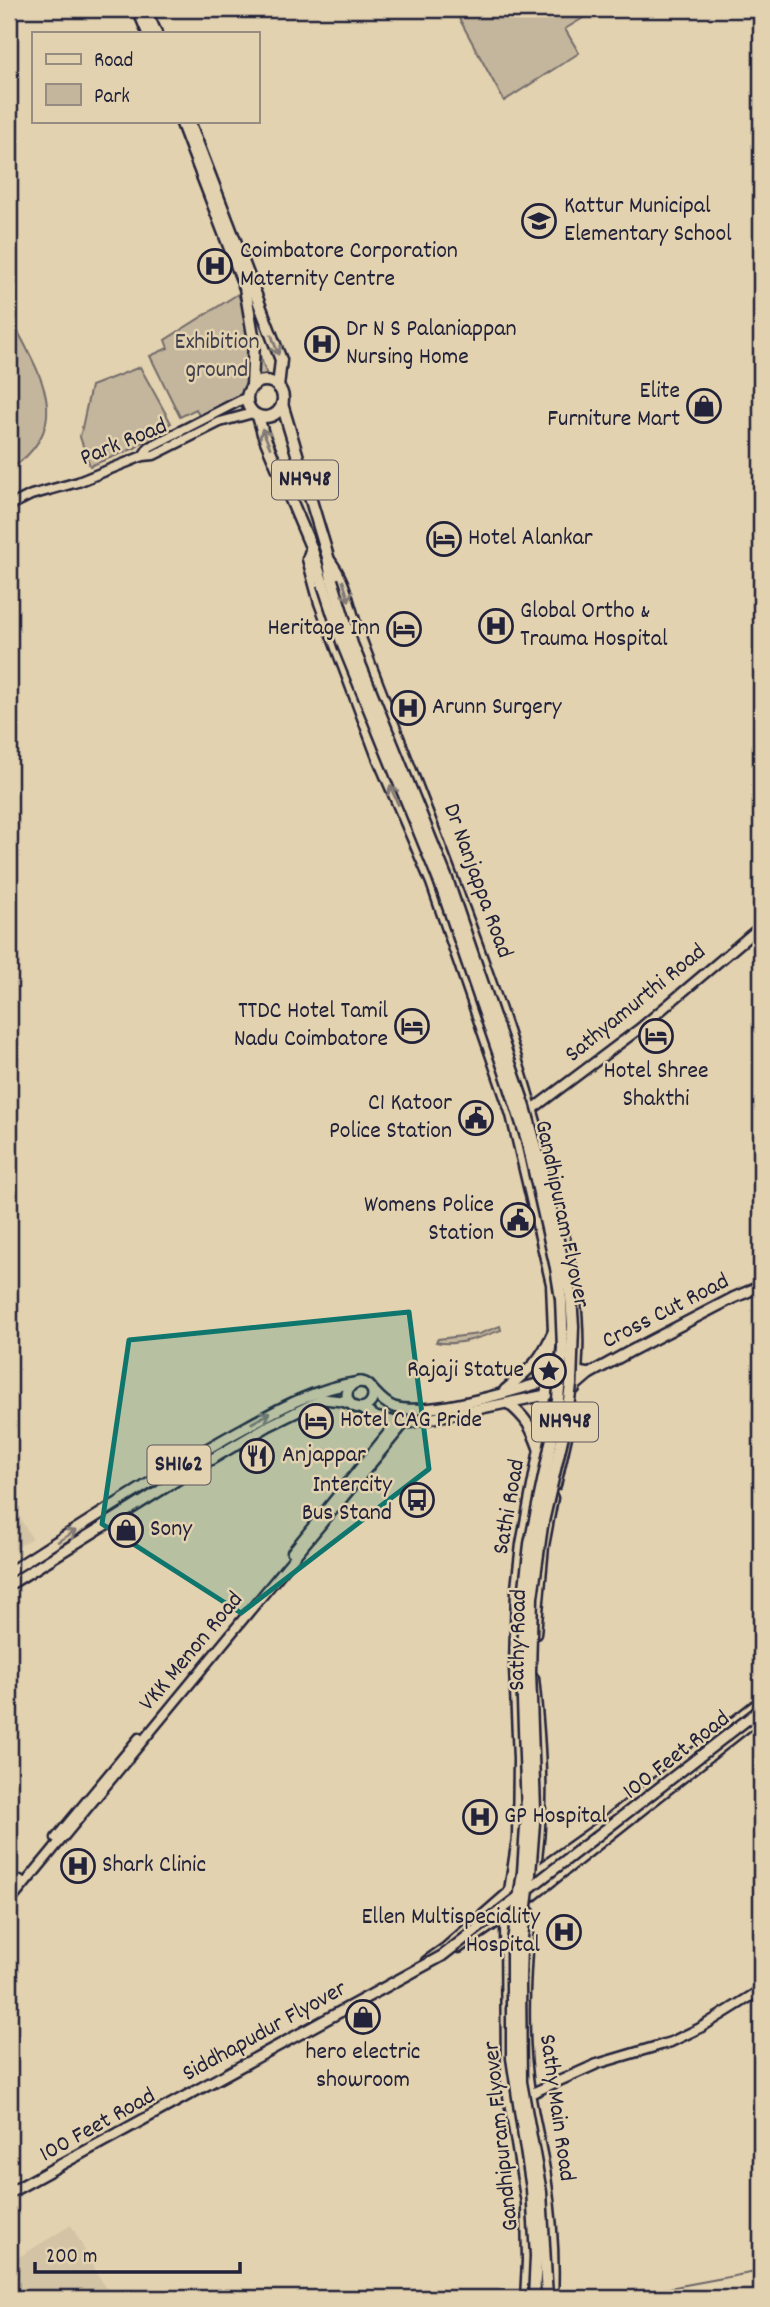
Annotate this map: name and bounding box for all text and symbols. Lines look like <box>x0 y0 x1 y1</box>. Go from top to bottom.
legend <box>32 32 259 122</box>
text: Road <box>94 47 133 77</box>
text: Park <box>94 83 130 113</box>
place label: Kattur Municipal Elementary School <box>564 190 732 252</box>
school or university icon: Kattur Municipal Elementary School <box>520 202 558 240</box>
place label: Coimbatore Corporation Maternity Centre <box>240 235 458 297</box>
hospital icon: Coimbatore Corporation Maternity Centre <box>196 247 234 285</box>
place label: Dr N S Palaniappan Nursing Home <box>346 313 517 375</box>
hospital icon: Dr N S Palaniappan Nursing Home <box>303 325 341 363</box>
park label: Exhibition ground <box>175 326 259 388</box>
one-way arrow <box>270 333 282 355</box>
place label: Elite Furniture Mart <box>547 375 680 437</box>
shop icon: Elite Furniture Mart <box>685 387 723 425</box>
street label: Park Road <box>75 410 173 476</box>
one-way arrow <box>259 428 272 450</box>
road number: NH948 <box>272 460 338 500</box>
hotel icon: Hotel Alankar <box>425 520 463 558</box>
place label: Hotel Alankar <box>468 522 593 556</box>
one-way arrow <box>341 579 353 601</box>
place label: Global Ortho & Trauma Hospital <box>520 595 668 657</box>
hospital icon: Global Ortho & Trauma Hospital <box>477 607 515 645</box>
hotel icon: Heritage Inn <box>385 610 423 648</box>
place label: Heritage Inn <box>268 612 380 646</box>
hospital icon: Arunn Surgery <box>389 689 427 727</box>
place label: Arunn Surgery <box>432 691 563 725</box>
one-way arrow <box>387 785 400 807</box>
street label: Dr Nanjappa Road <box>433 799 521 963</box>
street label: Sathyamurthi Road <box>558 936 714 1072</box>
place label: TTDC Hotel Tamil Nadu Coimbatore <box>234 995 388 1057</box>
hotel icon: TTDC Hotel Tamil Nadu Coimbatore <box>393 1007 431 1045</box>
hotel icon: Hotel Shree Shakthi <box>637 1017 675 1055</box>
place label: Hotel Shree Shakthi <box>603 1055 709 1117</box>
place label: C1 Katoor Police Station <box>329 1087 452 1149</box>
public building icon: C1 Katoor Police Station <box>457 1099 495 1137</box>
street label: Gandhipuram Flyover <box>525 1117 597 1311</box>
place label: Womens Police Station <box>364 1189 494 1251</box>
public building icon: Womens Police Station <box>499 1201 537 1239</box>
street label: Cross Cut Road <box>597 1265 735 1359</box>
place icon: Rajaji Statue <box>530 1352 568 1390</box>
place label: Rajaji Statue <box>407 1354 524 1388</box>
hotel icon: Hotel CAG Pride <box>297 1402 335 1440</box>
road number: NH948 <box>532 1402 598 1442</box>
place label: Hotel CAG Pride <box>340 1404 482 1438</box>
one-way arrow <box>251 1411 271 1425</box>
restaurant icon: Anjappar <box>238 1437 276 1475</box>
place label: Anjappar <box>282 1439 366 1473</box>
road number: SH162 <box>148 1446 210 1484</box>
street label: Sathi Road <box>485 1457 535 1557</box>
place label: Intercity Bus Stand <box>302 1469 393 1531</box>
bus stop icon: Intercity Bus Stand <box>398 1481 436 1519</box>
shop icon: Sony <box>107 1511 145 1549</box>
place label: Sony <box>150 1513 193 1547</box>
one-way arrow <box>56 1528 76 1542</box>
street label: VKK Menon Road <box>132 1585 252 1719</box>
street label: Sathy Road <box>501 1589 537 1691</box>
street label: 100 Feet Road <box>616 1703 738 1809</box>
hospital icon: GP Hospital <box>461 1798 499 1836</box>
place label: GP Hospital <box>504 1800 607 1834</box>
hospital icon: Shark Clinic <box>59 1847 97 1885</box>
place label: Shark Clinic <box>102 1849 206 1883</box>
place label: Ellen Multispeciality Hospital <box>361 1901 541 1963</box>
hospital icon: Ellen Multispeciality Hospital <box>545 1913 583 1951</box>
street label: Siddhapudur Flyover <box>177 1973 354 2091</box>
shop icon: hero electric showroom <box>344 1998 382 2036</box>
street label: Sathy Main Road <box>529 2032 583 2184</box>
place label: hero electric showroom <box>306 2036 420 2098</box>
street label: Gandhipuram Flyover <box>475 2039 529 2233</box>
street label: 100 Feet Road <box>34 2080 162 2172</box>
scale bar <box>35 2230 240 2274</box>
text: 200 m <box>46 2243 97 2273</box>

